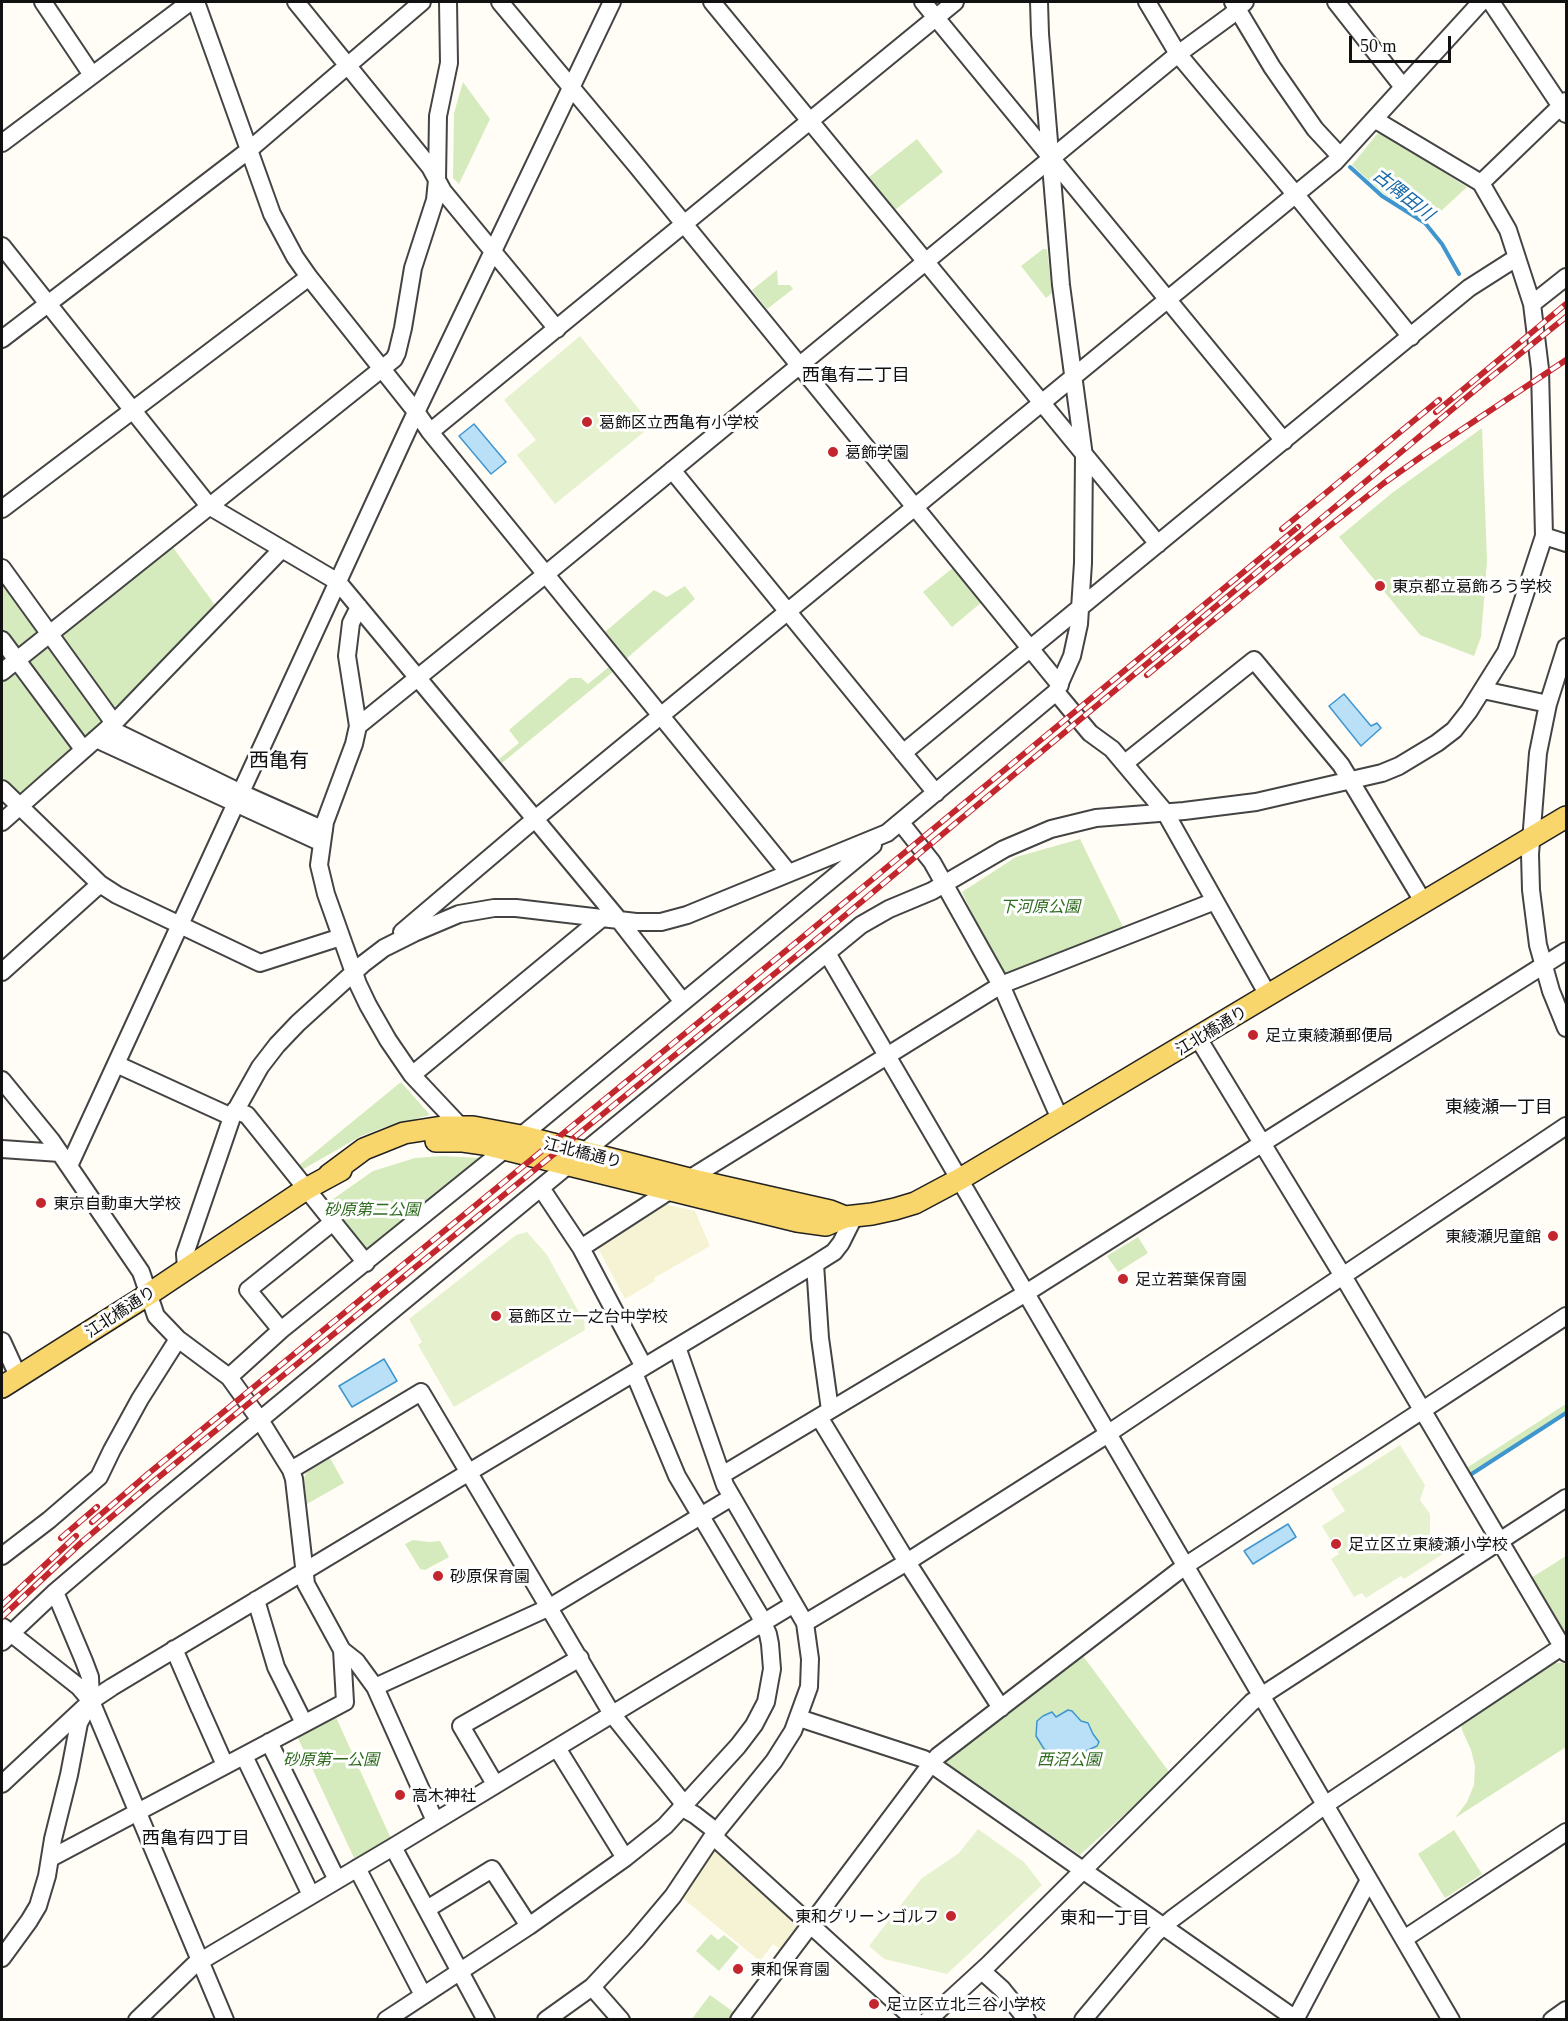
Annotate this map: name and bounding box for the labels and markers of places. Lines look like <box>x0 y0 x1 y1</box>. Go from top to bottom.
place label: 葛飾区立西亀有小学校 <box>599 412 759 432</box>
marker: 葛飾区立西亀有小学校 <box>580 415 594 429</box>
place label: 葛飾学園 <box>845 442 909 462</box>
marker: 葛飾学園 <box>826 445 840 459</box>
place label: 東京都立葛飾ろう学校 <box>1392 576 1552 596</box>
marker: 東京都立葛飾ろう学校 <box>1373 579 1387 593</box>
place label: 足立東綾瀬郵便局 <box>1265 1025 1393 1045</box>
marker: 足立東綾瀬郵便局 <box>1246 1028 1260 1042</box>
place label: 東京自動車大学校 <box>53 1193 181 1213</box>
marker: 東京自動車大学校 <box>34 1196 48 1210</box>
place label: 東綾瀬児童館 <box>1445 1226 1541 1246</box>
marker: 東綾瀬児童館 <box>1546 1229 1560 1243</box>
place label: 足立若葉保育園 <box>1135 1269 1247 1289</box>
marker: 足立若葉保育園 <box>1116 1272 1130 1286</box>
place label: 葛飾区立一之台中学校 <box>508 1306 668 1326</box>
marker: 葛飾区立一之台中学校 <box>489 1309 503 1323</box>
place label: 足立区立東綾瀬小学校 <box>1348 1534 1508 1554</box>
marker: 足立区立東綾瀬小学校 <box>1329 1537 1343 1551</box>
place label: 砂原保育園 <box>450 1566 530 1586</box>
marker: 砂原保育園 <box>431 1569 445 1583</box>
place label: 高木神社 <box>412 1785 476 1805</box>
marker: 高木神社 <box>393 1788 407 1802</box>
place label: 東和グリーンゴルフ <box>795 1906 939 1926</box>
marker: 東和グリーンゴルフ <box>944 1909 958 1923</box>
place label: 東和保育園 <box>750 1959 830 1979</box>
marker: 東和保育園 <box>731 1962 745 1976</box>
place label: 足立区立北三谷小学校 <box>886 1994 1046 2014</box>
marker: 足立区立北三谷小学校 <box>867 1997 881 2011</box>

